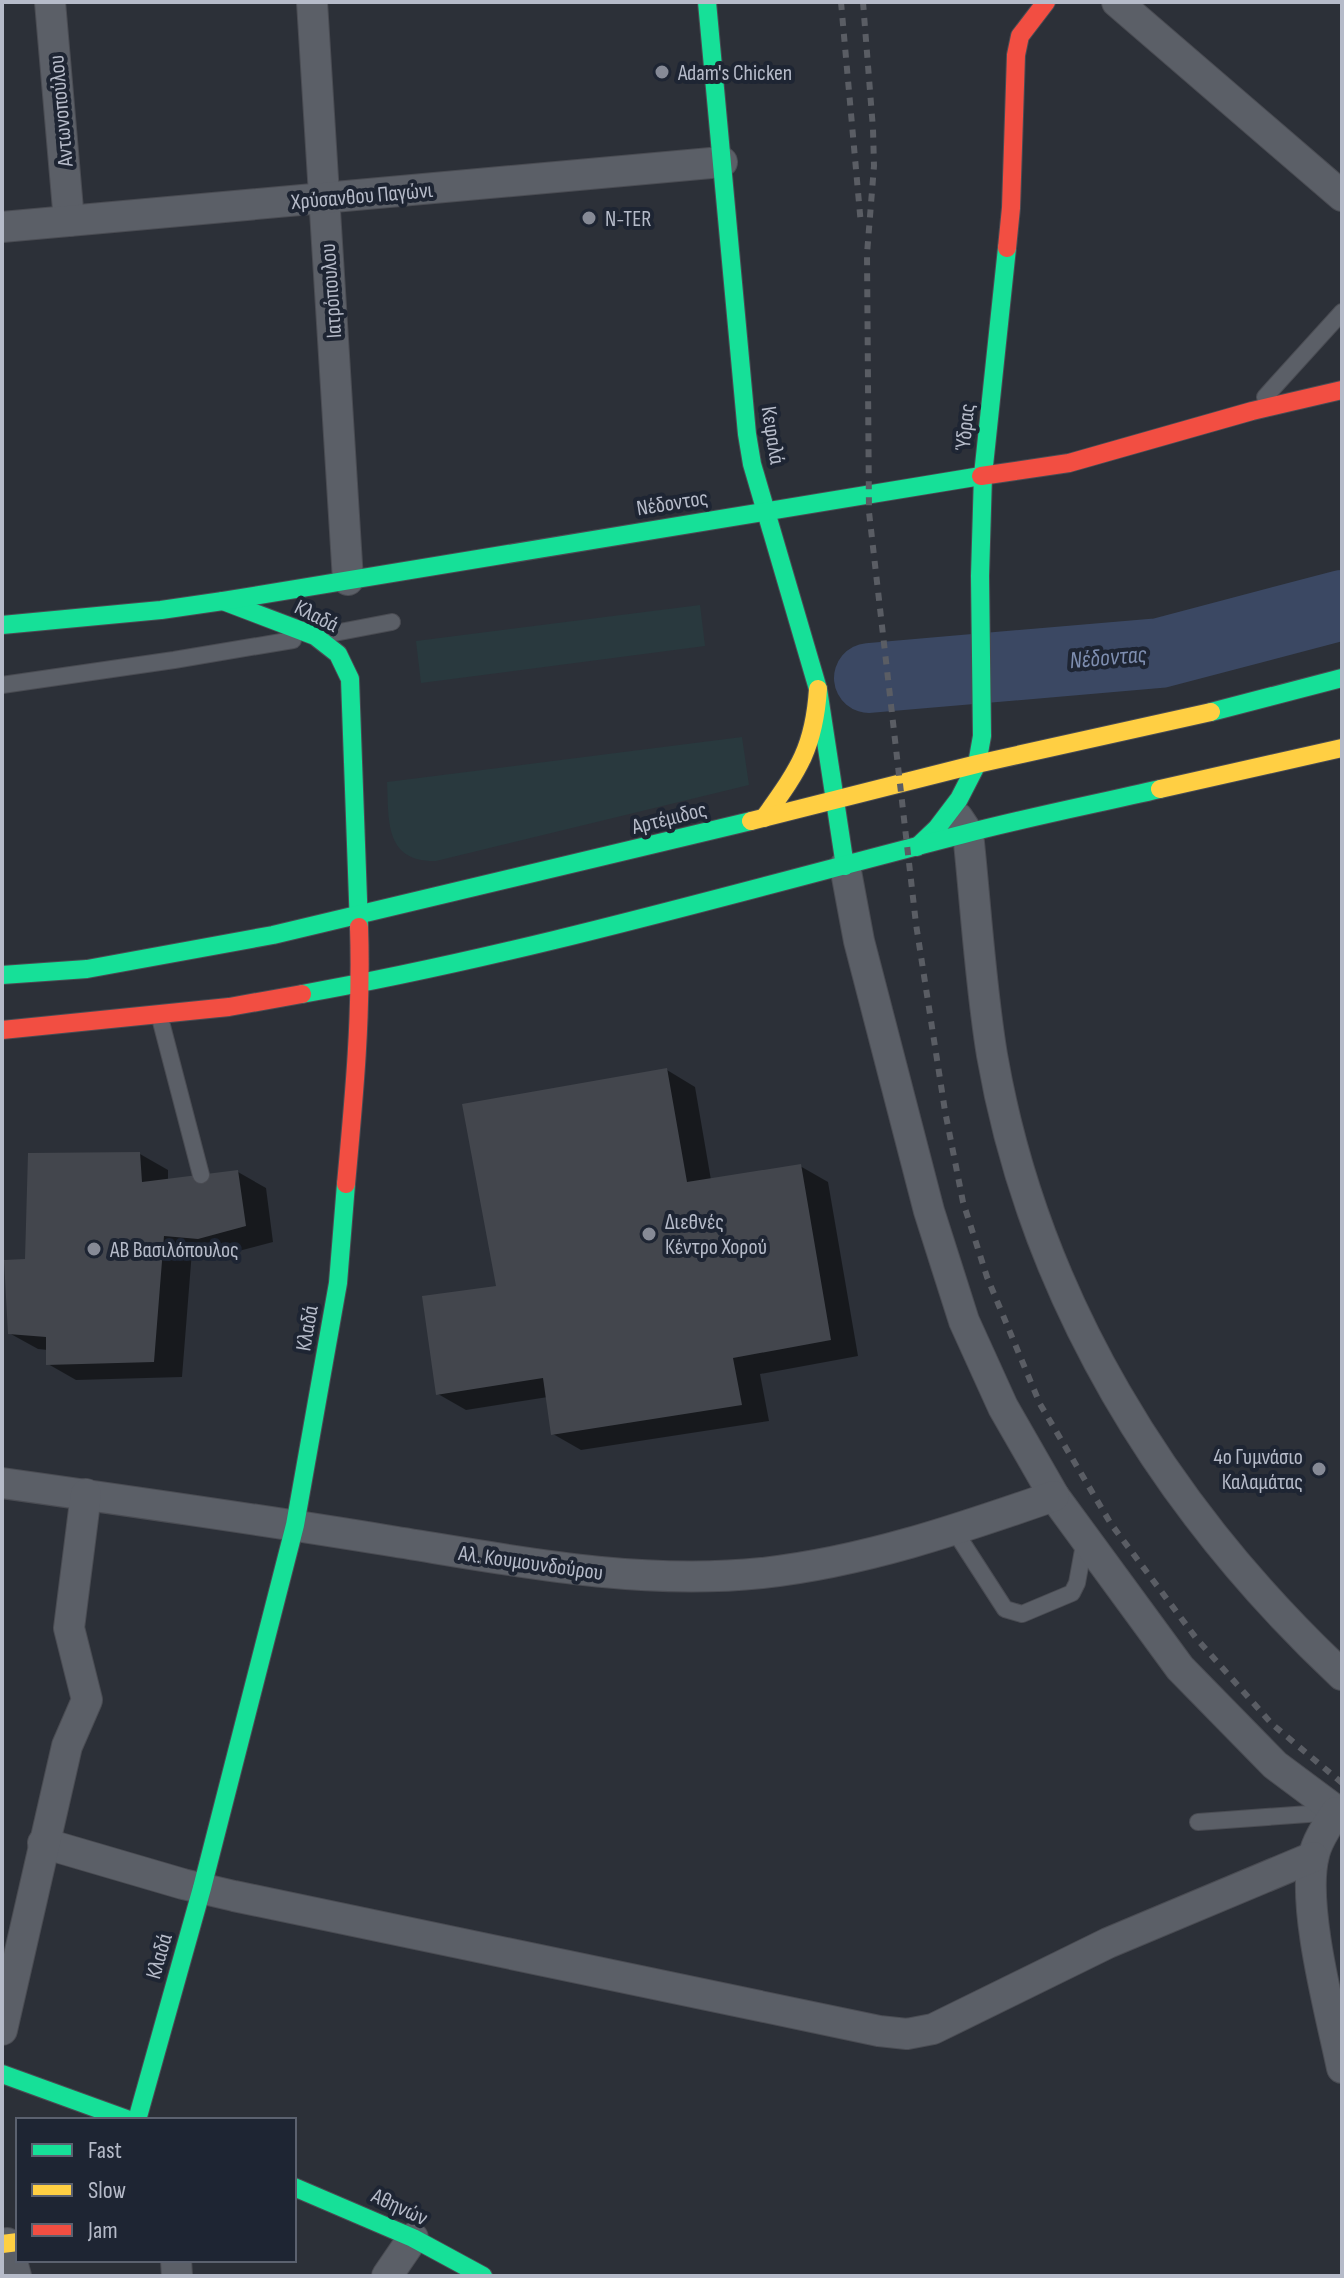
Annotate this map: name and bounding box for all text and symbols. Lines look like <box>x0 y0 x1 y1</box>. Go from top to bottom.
street label: Αντωνοπούλου <box>43 54 80 169</box>
place label: Adam's Chicken <box>677 60 792 87</box>
marker: Adam's Chicken <box>653 63 671 81</box>
street label: Χρύσανθου Παγώνι <box>289 177 435 216</box>
place label: N-TER <box>605 206 651 233</box>
marker: N-TER <box>580 209 598 227</box>
street label: Ιατρόπουλου <box>315 243 348 339</box>
street label: Ύδρας <box>949 402 981 453</box>
street label: Κεφαλά <box>755 404 791 467</box>
street label: Νέδοντος <box>635 485 710 522</box>
street label: Κλαδά <box>290 594 344 639</box>
water label: Νέδoντας <box>1068 640 1149 675</box>
street label: Αρτέμιδος <box>628 796 710 841</box>
place label: Διεθνές Κέντρο Χορού <box>665 1209 767 1261</box>
marker: Διεθνές Κέντρο Χορού <box>640 1225 658 1243</box>
place label: ΑΒ Βασιλόπουλος <box>109 1237 239 1264</box>
marker: ΑΒ Βασιλόπουλος <box>85 1240 103 1258</box>
street label: Κλαδά <box>290 1303 325 1353</box>
place label: 4ο Γυμνάσιο Καλαμάτας <box>1213 1444 1303 1496</box>
marker: 4ο Γυμνάσιο Καλαμάτας <box>1310 1460 1328 1478</box>
street label: Αλ. Κουμουνδούρου <box>456 1540 605 1587</box>
street label: Κλαδά <box>140 1930 179 1982</box>
legend <box>16 2118 296 2262</box>
text: Fast <box>88 2136 122 2165</box>
text: Slow <box>88 2176 126 2205</box>
street label: Αθηνών <box>366 2182 432 2232</box>
text: Jam <box>87 2216 118 2245</box>

